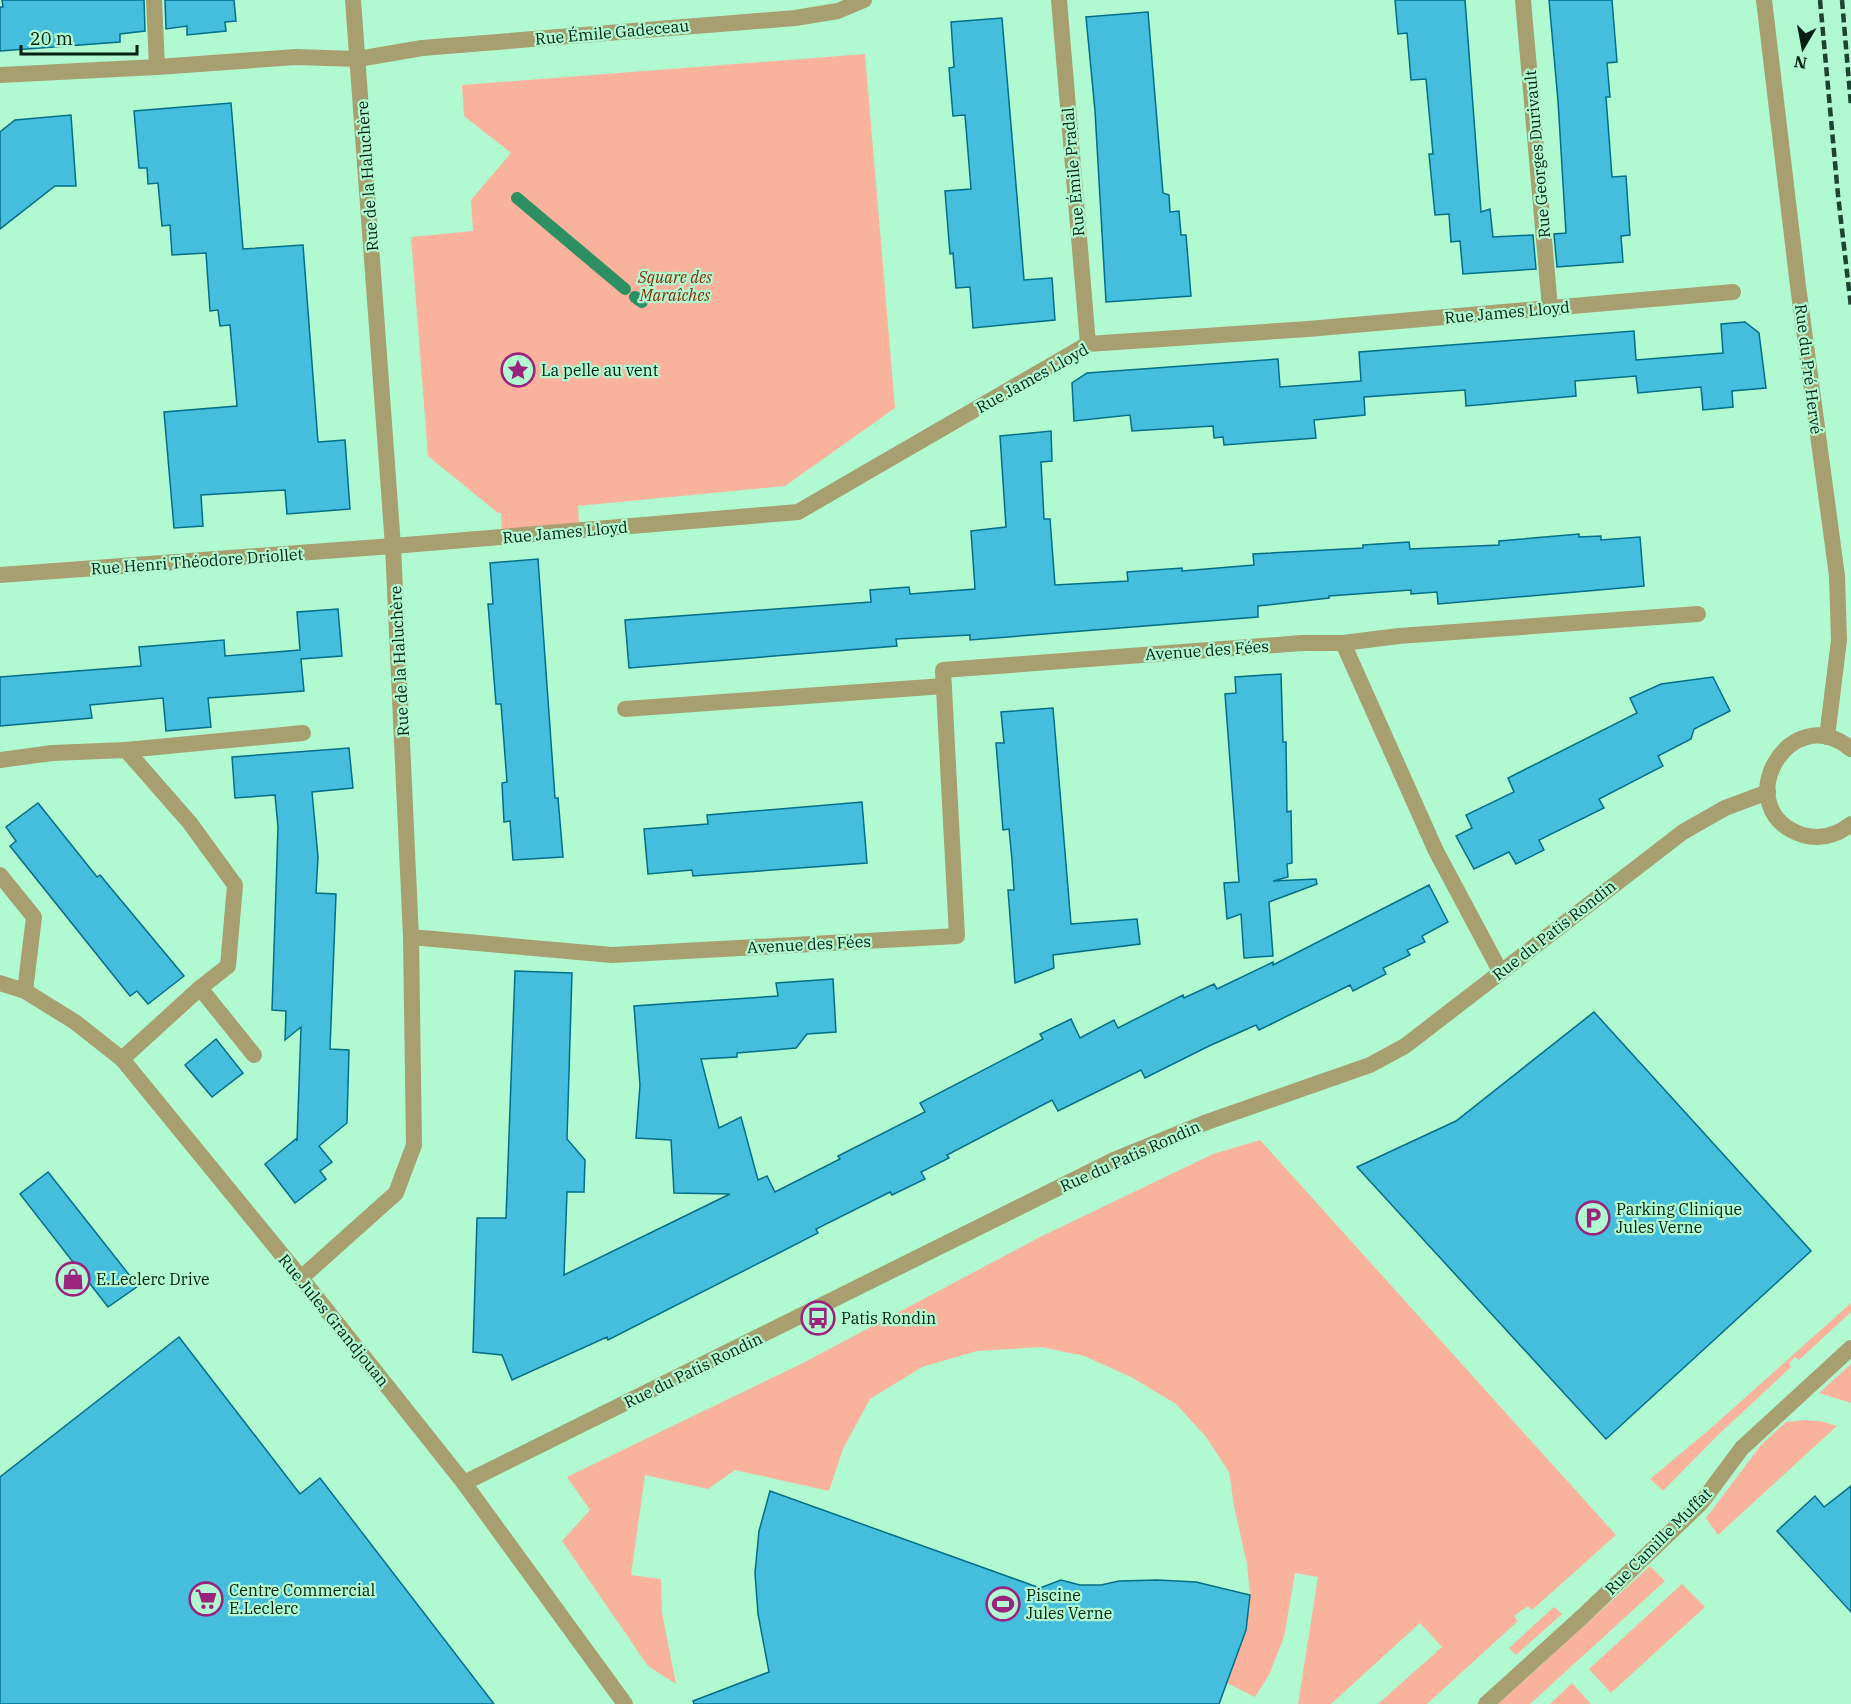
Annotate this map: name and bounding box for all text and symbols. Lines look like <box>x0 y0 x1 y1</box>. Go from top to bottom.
street label: Rue Émile Gadeceau <box>534 14 690 49</box>
scale bar <box>21 18 136 56</box>
north arrow <box>1773 18 1833 78</box>
text: 20 m <box>30 27 73 50</box>
text: N <box>1792 52 1808 74</box>
street label: Rue Georges Durivault <box>1520 69 1554 239</box>
street label: Rue de la Haluchère <box>352 100 382 252</box>
street label: Rue Émile Pradal <box>1056 106 1089 237</box>
park label: Square des Maraîches <box>637 267 712 305</box>
street label: Rue James Lloyd <box>1444 297 1571 327</box>
street label: Rue du Pré Hervé <box>1791 303 1827 435</box>
street label: Rue James Lloyd <box>972 339 1092 417</box>
place icon: La pelle au vent <box>500 352 536 388</box>
place label: La pelle au vent <box>541 360 659 380</box>
street label: Rue James Lloyd <box>502 517 629 547</box>
street label: Rue Henri Théodore Driollet <box>90 544 304 578</box>
street label: Rue de la Haluchère <box>385 585 413 737</box>
street label: Avenue des Fées <box>1144 636 1270 664</box>
street label: Rue du Patis Rondin <box>1488 875 1620 985</box>
street label: Avenue des Fées <box>746 931 872 957</box>
street label: Rue du Patis Rondin <box>1057 1116 1203 1196</box>
place label: Parking Clinique Jules Verne <box>1616 1199 1742 1237</box>
parking icon: Parking Clinique Jules Verne <box>1575 1200 1611 1236</box>
street label: Rue Jules Grandjouan <box>274 1250 394 1390</box>
shop icon: E.Leclerc Drive <box>55 1261 91 1297</box>
place label: E.Leclerc Drive <box>96 1269 210 1289</box>
bus stop icon: Patis Rondin <box>800 1300 836 1336</box>
place label: Patis Rondin <box>841 1308 936 1328</box>
street label: Rue du Patis Rondin <box>621 1328 765 1412</box>
street label: Rue Camille Muffat <box>1600 1483 1716 1599</box>
place label: Centre Commercial E.Leclerc <box>229 1580 375 1618</box>
supermarket icon: Centre Commercial E.Leclerc <box>188 1581 224 1617</box>
place label: Piscine Jules Verne <box>1026 1585 1112 1623</box>
sports icon: Piscine Jules Verne <box>985 1586 1021 1622</box>

